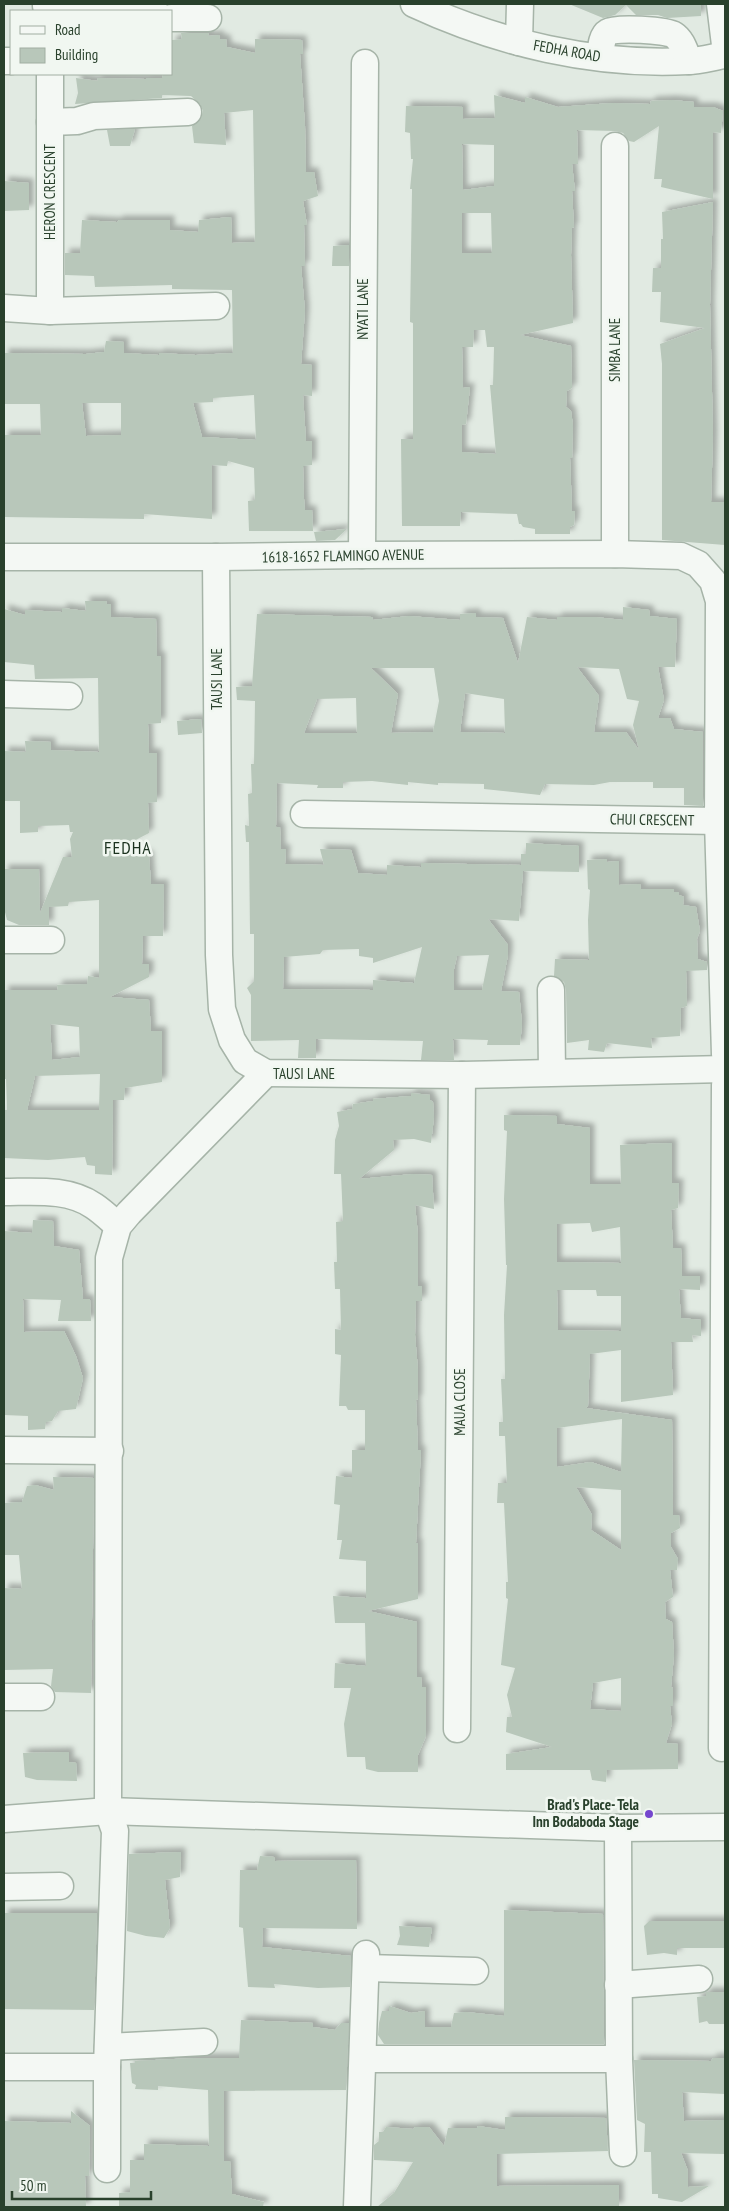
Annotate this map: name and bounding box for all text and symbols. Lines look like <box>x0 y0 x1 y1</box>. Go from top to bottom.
legend <box>10 10 172 75</box>
text: Road <box>55 20 81 39</box>
street label: FEDHA ROAD <box>532 35 602 66</box>
text: Building <box>55 45 98 64</box>
street label: HERON CRESCENT <box>40 144 59 240</box>
street label: NYATI LANE <box>353 278 372 340</box>
street label: SIMBA LANE <box>605 318 624 382</box>
street label: 1618-1652 FLAMINGO AVENUE <box>261 545 425 566</box>
street label: TAUSI LANE <box>207 648 226 710</box>
street label: CHUI CRESCENT <box>610 809 695 830</box>
district label: FEDHA <box>104 836 152 859</box>
street label: TAUSI LANE <box>273 1064 335 1083</box>
street label: MAUA CLOSE <box>450 1368 469 1436</box>
place label: Brad's Place- Tela Inn Bodaboda Stage <box>533 1795 639 1831</box>
marker: Brad's Place- Tela Inn Bodaboda Stage <box>643 1808 655 1820</box>
scale bar <box>12 2168 151 2200</box>
text: 50 m <box>20 2176 46 2195</box>

